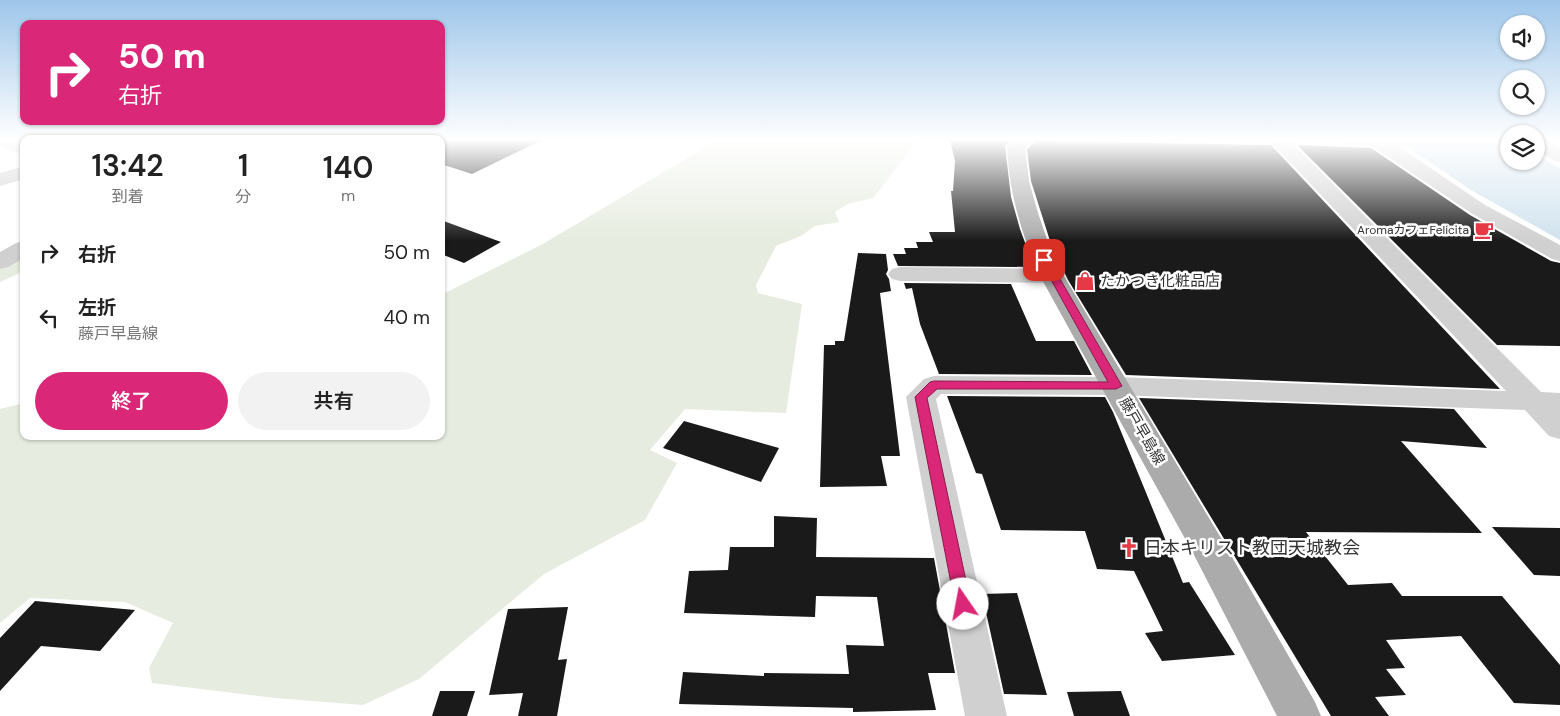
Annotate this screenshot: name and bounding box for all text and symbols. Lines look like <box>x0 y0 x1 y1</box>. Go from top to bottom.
map controls <box>1500 15 1545 170</box>
button: sound <box>1500 15 1545 60</box>
text: 50 m <box>118 33 206 79</box>
icon: right <box>35 40 100 105</box>
button: search <box>1500 70 1545 115</box>
text: 右折 <box>118 81 162 110</box>
button: layers <box>1500 125 1545 170</box>
text: 13:42 <box>92 146 164 185</box>
text: 1 <box>238 146 248 185</box>
text: 140 <box>323 148 373 187</box>
text: m <box>341 185 355 206</box>
text: 到着 <box>112 186 144 207</box>
text: 分 <box>235 186 251 207</box>
cafe icon: AromaカフェFelicita <box>1473 219 1495 241</box>
place label: AromaカフェFelicita <box>1357 222 1469 238</box>
icon: right <box>35 239 63 267</box>
pin <box>1023 239 1065 281</box>
text: 50 m <box>383 240 430 265</box>
text: 右折 <box>78 242 116 267</box>
icon: arrive <box>1030 246 1058 274</box>
shop icon: たかつき化粧品店 <box>1074 270 1096 292</box>
place label: たかつき化粧品店 <box>1100 271 1220 291</box>
text: 左折 <box>78 295 116 320</box>
icon: left <box>35 304 63 332</box>
text: 40 m <box>383 305 430 330</box>
text: 藤戸早島線 <box>78 323 158 344</box>
button: 終了 <box>35 372 228 430</box>
button: 共有 <box>238 372 430 430</box>
street label: 藤戸早島線 <box>1115 394 1169 468</box>
place label: 日本キリスト教団天城教会 <box>1144 536 1360 560</box>
church icon: 日本キリスト教団天城教会 <box>1118 537 1140 559</box>
position arrow <box>936 577 988 629</box>

